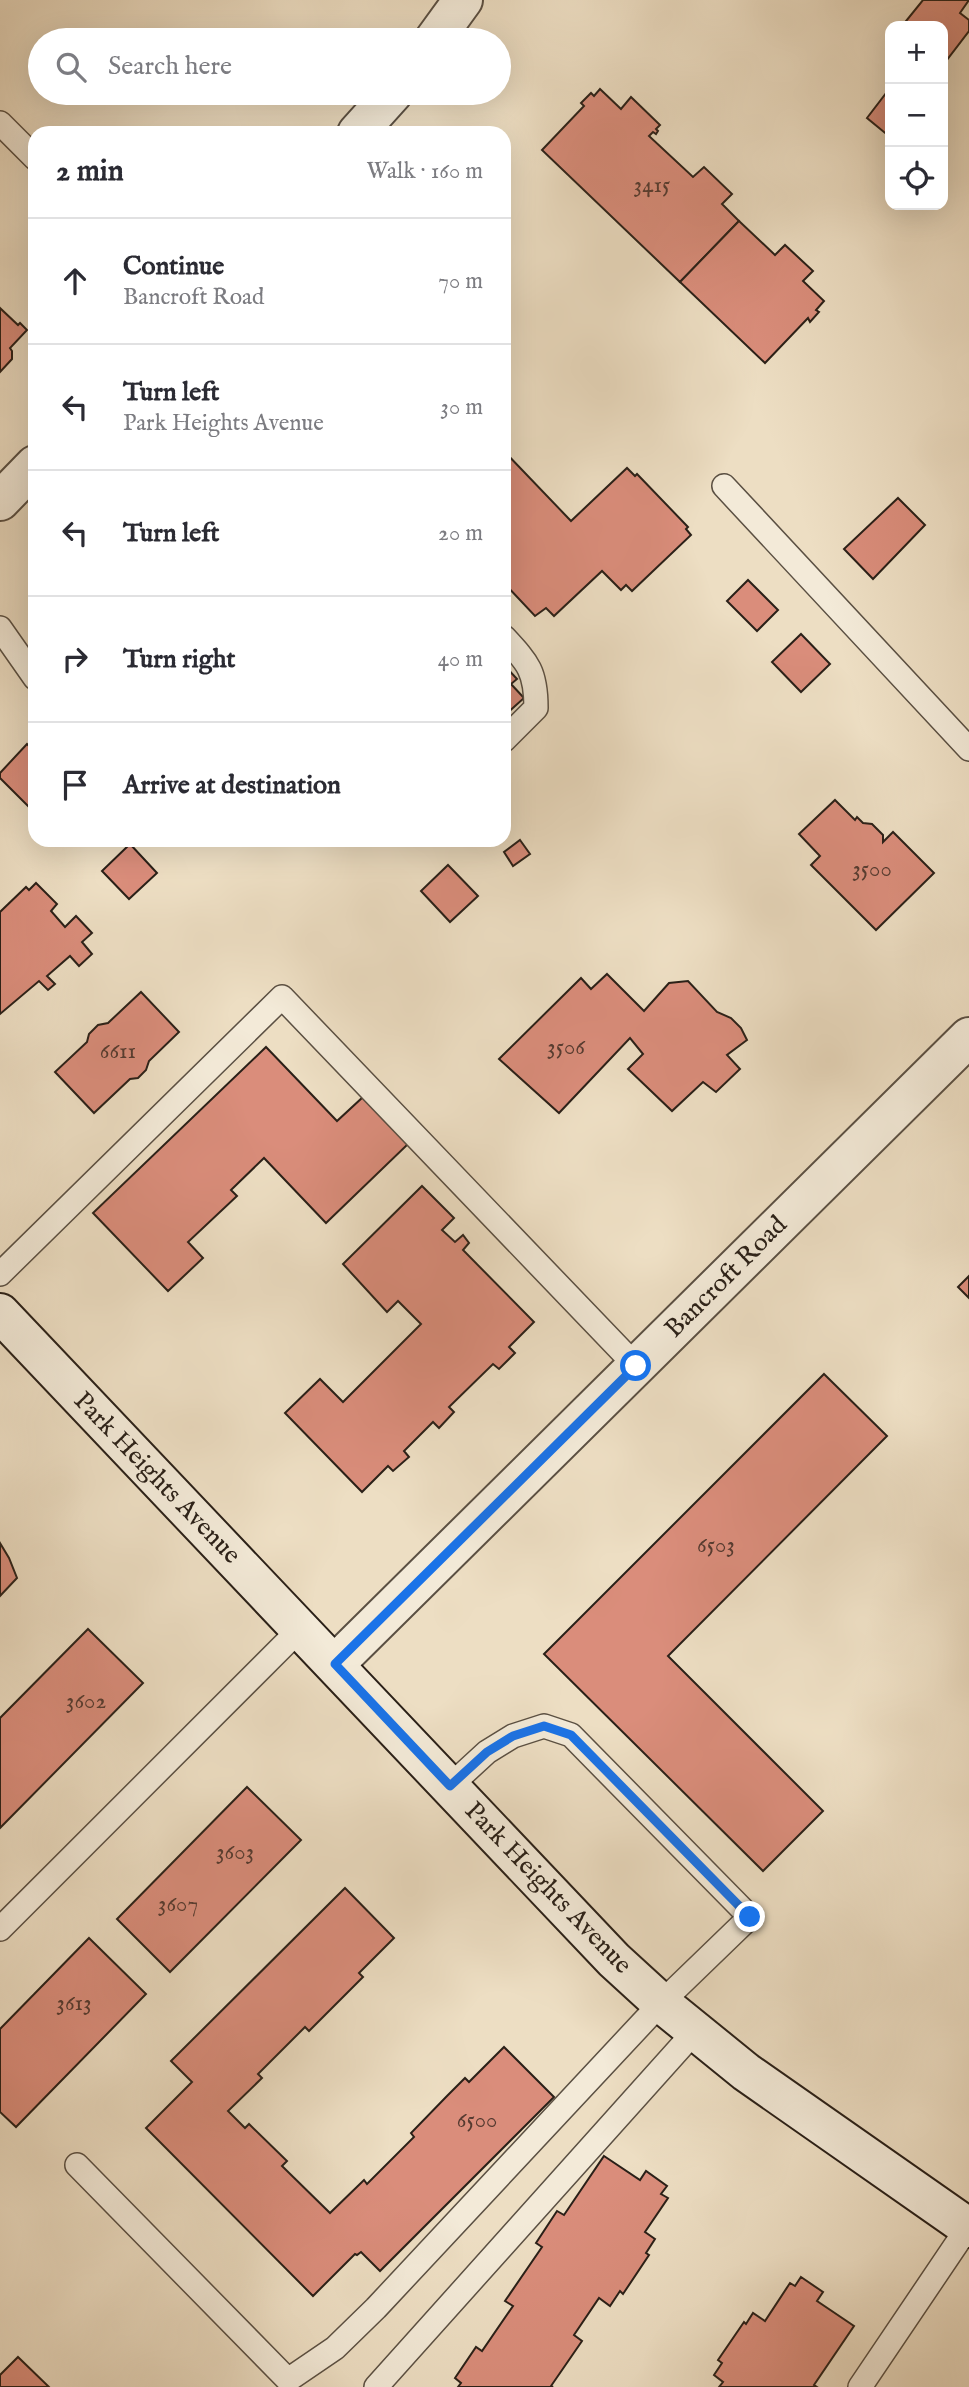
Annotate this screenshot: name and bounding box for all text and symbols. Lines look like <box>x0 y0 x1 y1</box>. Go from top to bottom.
map controls <box>885 21 948 210</box>
button: + <box>885 21 948 84</box>
search box <box>28 28 511 105</box>
icon: search <box>52 48 90 86</box>
text: Search here <box>108 50 232 83</box>
button: − <box>885 84 948 147</box>
button: locate <box>885 147 948 210</box>
text: 2 min <box>56 153 124 191</box>
text: Walk · 160 m <box>366 157 483 186</box>
house number: 3415 <box>634 171 670 200</box>
text: Continue <box>123 250 224 283</box>
icon: ahead <box>56 262 94 300</box>
text: 70 m <box>438 267 483 296</box>
text: Bancroft Road <box>123 283 264 312</box>
text: Turn left <box>123 376 220 409</box>
icon: left <box>56 388 94 426</box>
text: 30 m <box>440 393 483 422</box>
text: Park Heights Avenue <box>123 409 324 438</box>
icon: left <box>56 514 94 552</box>
text: Turn left <box>123 517 220 550</box>
text: 20 m <box>438 519 483 548</box>
icon: right <box>56 640 94 678</box>
text: Turn right <box>123 643 236 676</box>
text: 40 m <box>438 645 483 674</box>
icon: arrive <box>56 766 94 804</box>
text: Arrive at destination <box>123 769 341 802</box>
house number: 3500 <box>852 855 892 884</box>
house number: 3506 <box>547 1033 586 1062</box>
house number: 6611 <box>100 1037 136 1066</box>
street label: Bancroft Road <box>658 1209 794 1345</box>
route start <box>620 1350 651 1381</box>
street label: Park Heights Avenue <box>66 1385 248 1571</box>
house number: 6503 <box>697 1531 735 1560</box>
house number: 3602 <box>66 1687 106 1716</box>
street label: Park Heights Avenue <box>457 1795 639 1981</box>
house number: 3603 <box>216 1838 254 1867</box>
house number: 3607 <box>158 1890 198 1919</box>
route end <box>734 1901 765 1932</box>
house number: 3613 <box>56 1989 92 2018</box>
house number: 6500 <box>457 2106 497 2135</box>

